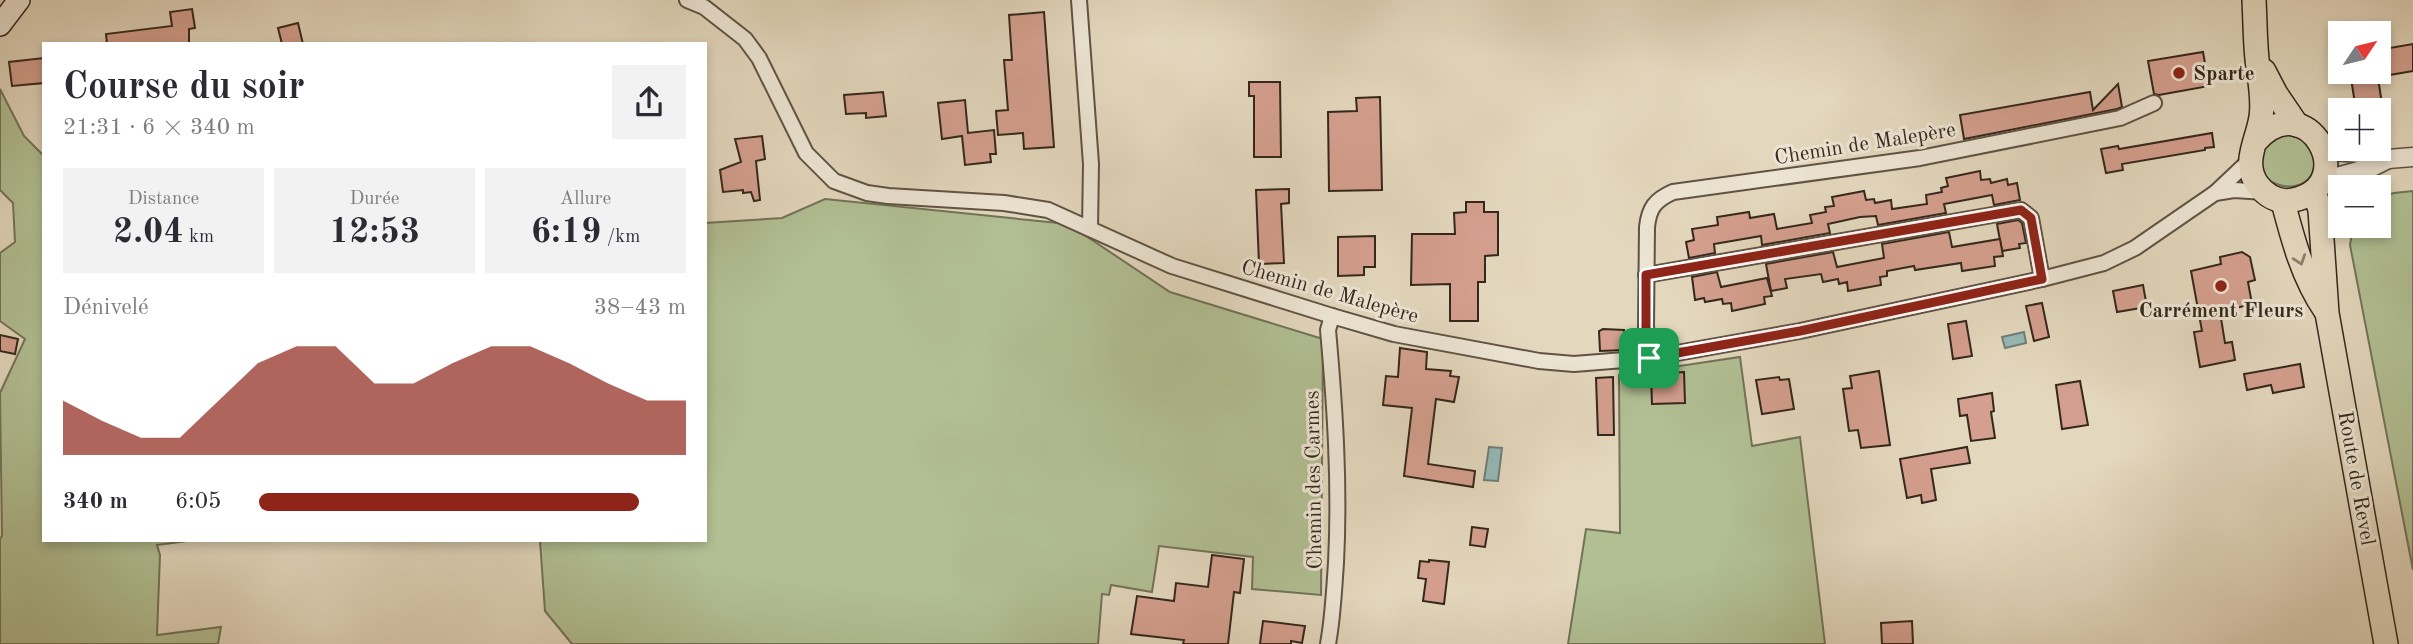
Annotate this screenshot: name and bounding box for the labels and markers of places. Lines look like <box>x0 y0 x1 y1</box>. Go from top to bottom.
place label: Sparte <box>2193 64 2255 85</box>
marker: Sparte <box>2171 65 2187 81</box>
marker: Carrément Fleurs <box>2213 278 2229 294</box>
place label: Carrément Fleurs <box>2139 301 2303 322</box>
pin <box>1619 328 1679 388</box>

